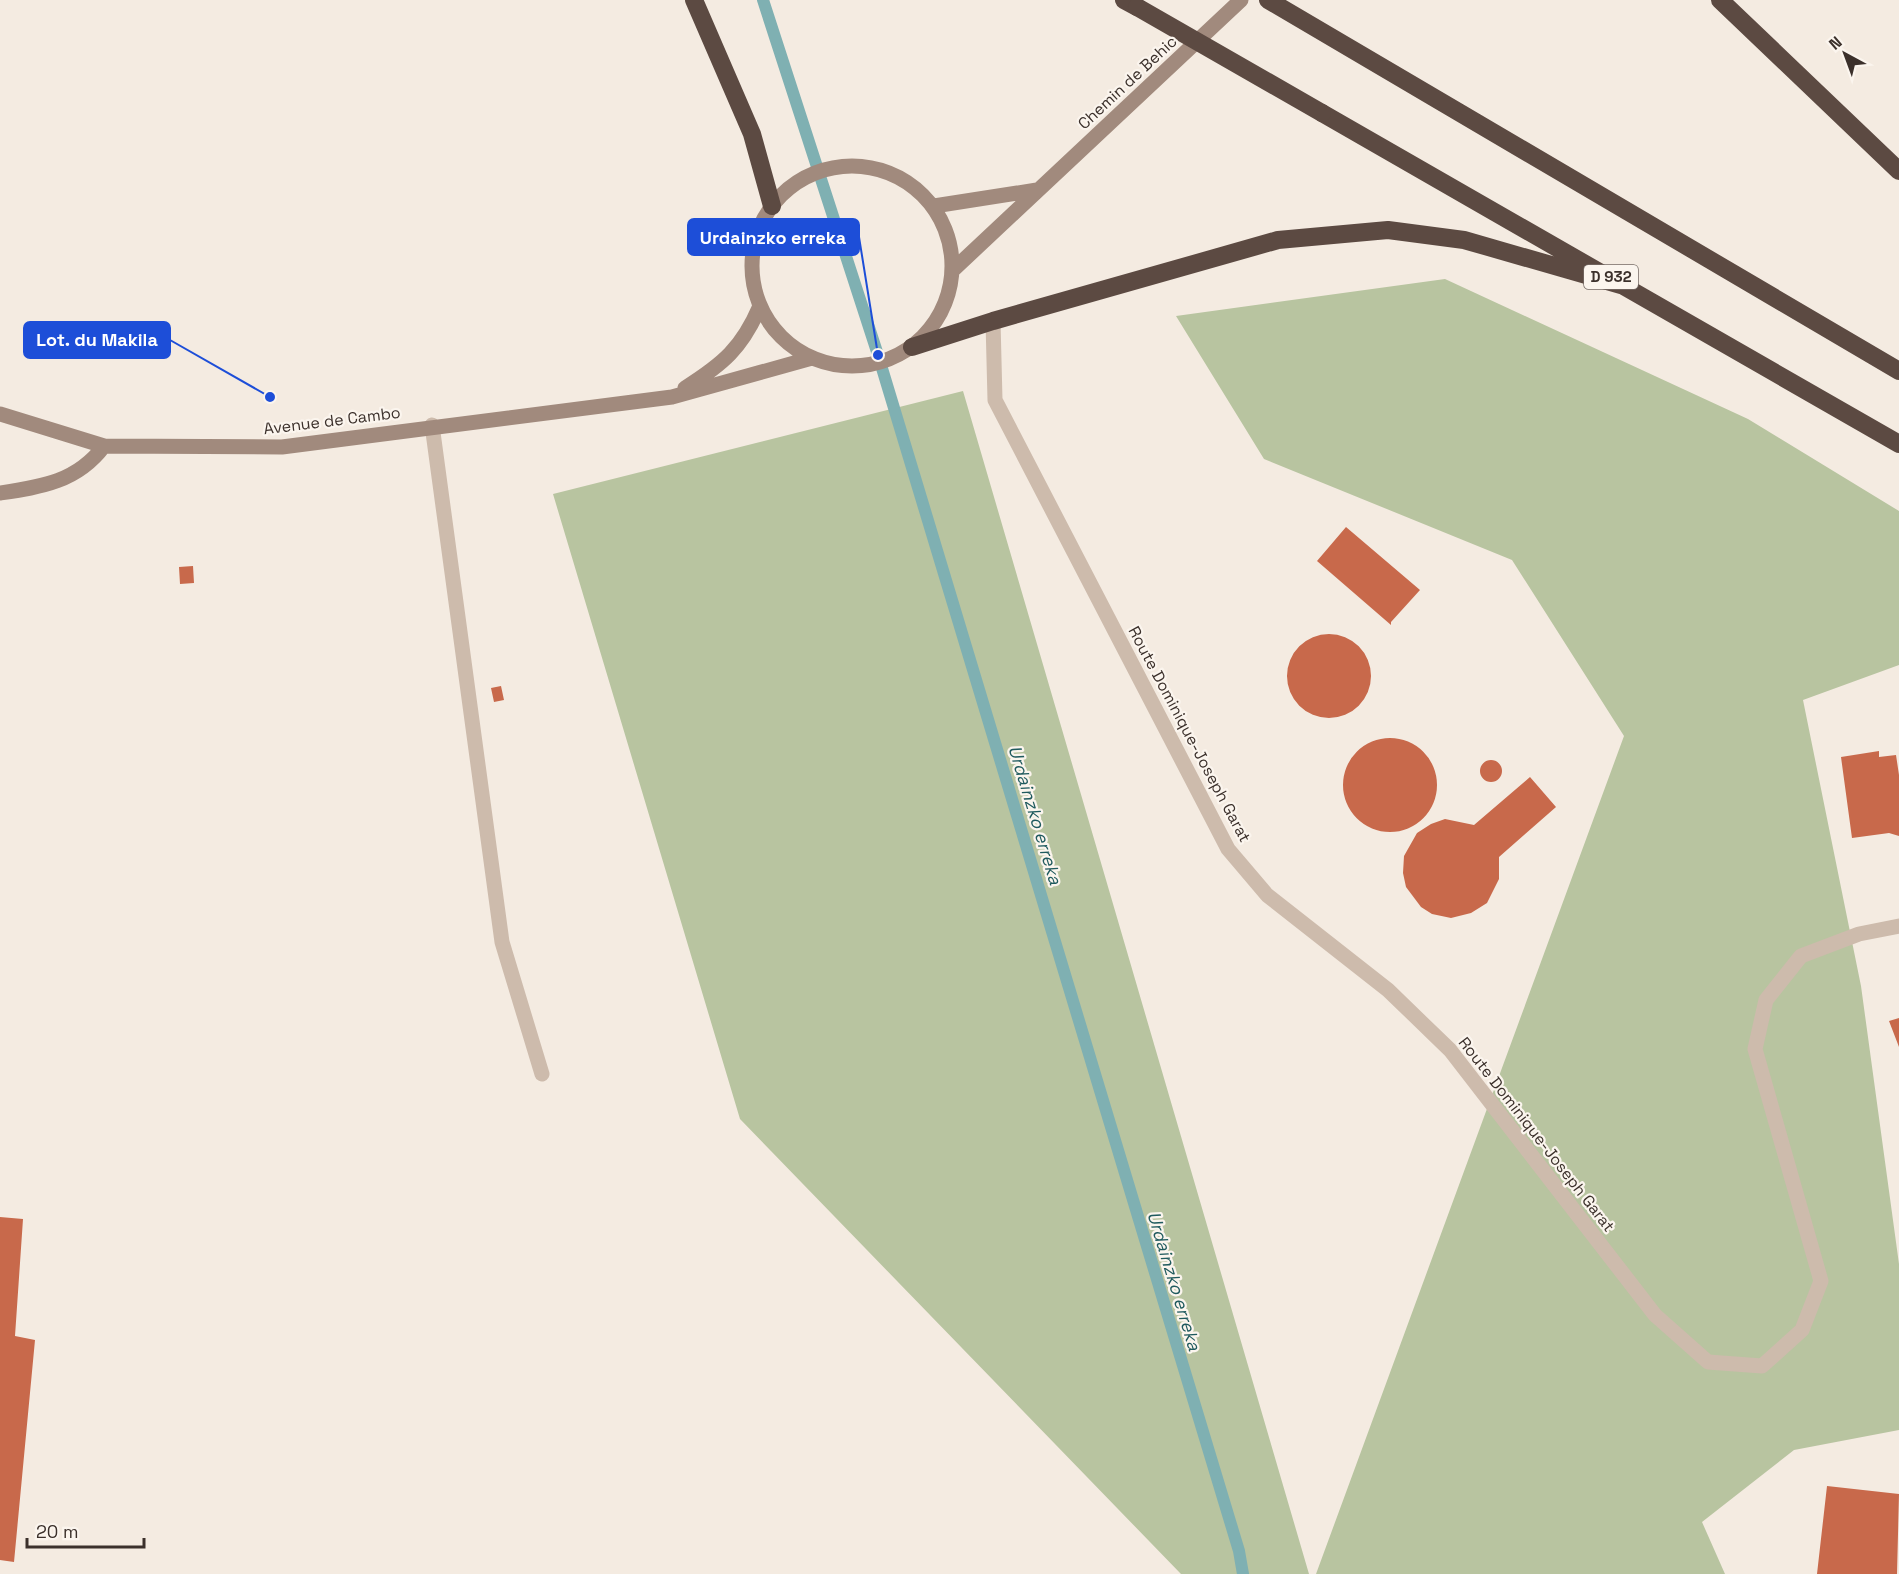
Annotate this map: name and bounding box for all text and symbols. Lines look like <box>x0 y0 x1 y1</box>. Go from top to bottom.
north arrow <box>1815 24 1875 84</box>
street label: Chemin de Behic <box>1073 31 1181 134</box>
text: N <box>1825 32 1846 55</box>
callout: Urdainzko erreka <box>688 219 859 255</box>
text: Urdainzko erreka <box>700 226 847 249</box>
road number: D 932 <box>1584 265 1638 289</box>
callout: Lot. du Makila <box>24 322 170 358</box>
text: Lot. du Makila <box>36 328 158 351</box>
street label: Avenue de Cambo <box>262 402 402 439</box>
street label: Route Dominique-Joseph Garat <box>1124 623 1256 846</box>
water label: Urdainzko erreka <box>1003 742 1068 888</box>
street label: Route Dominique-Joseph Garat <box>1454 1033 1619 1236</box>
water label: Urdainzko erreka <box>1142 1208 1207 1354</box>
scale bar <box>27 1511 144 1549</box>
text: 20 m <box>36 1520 79 1543</box>

